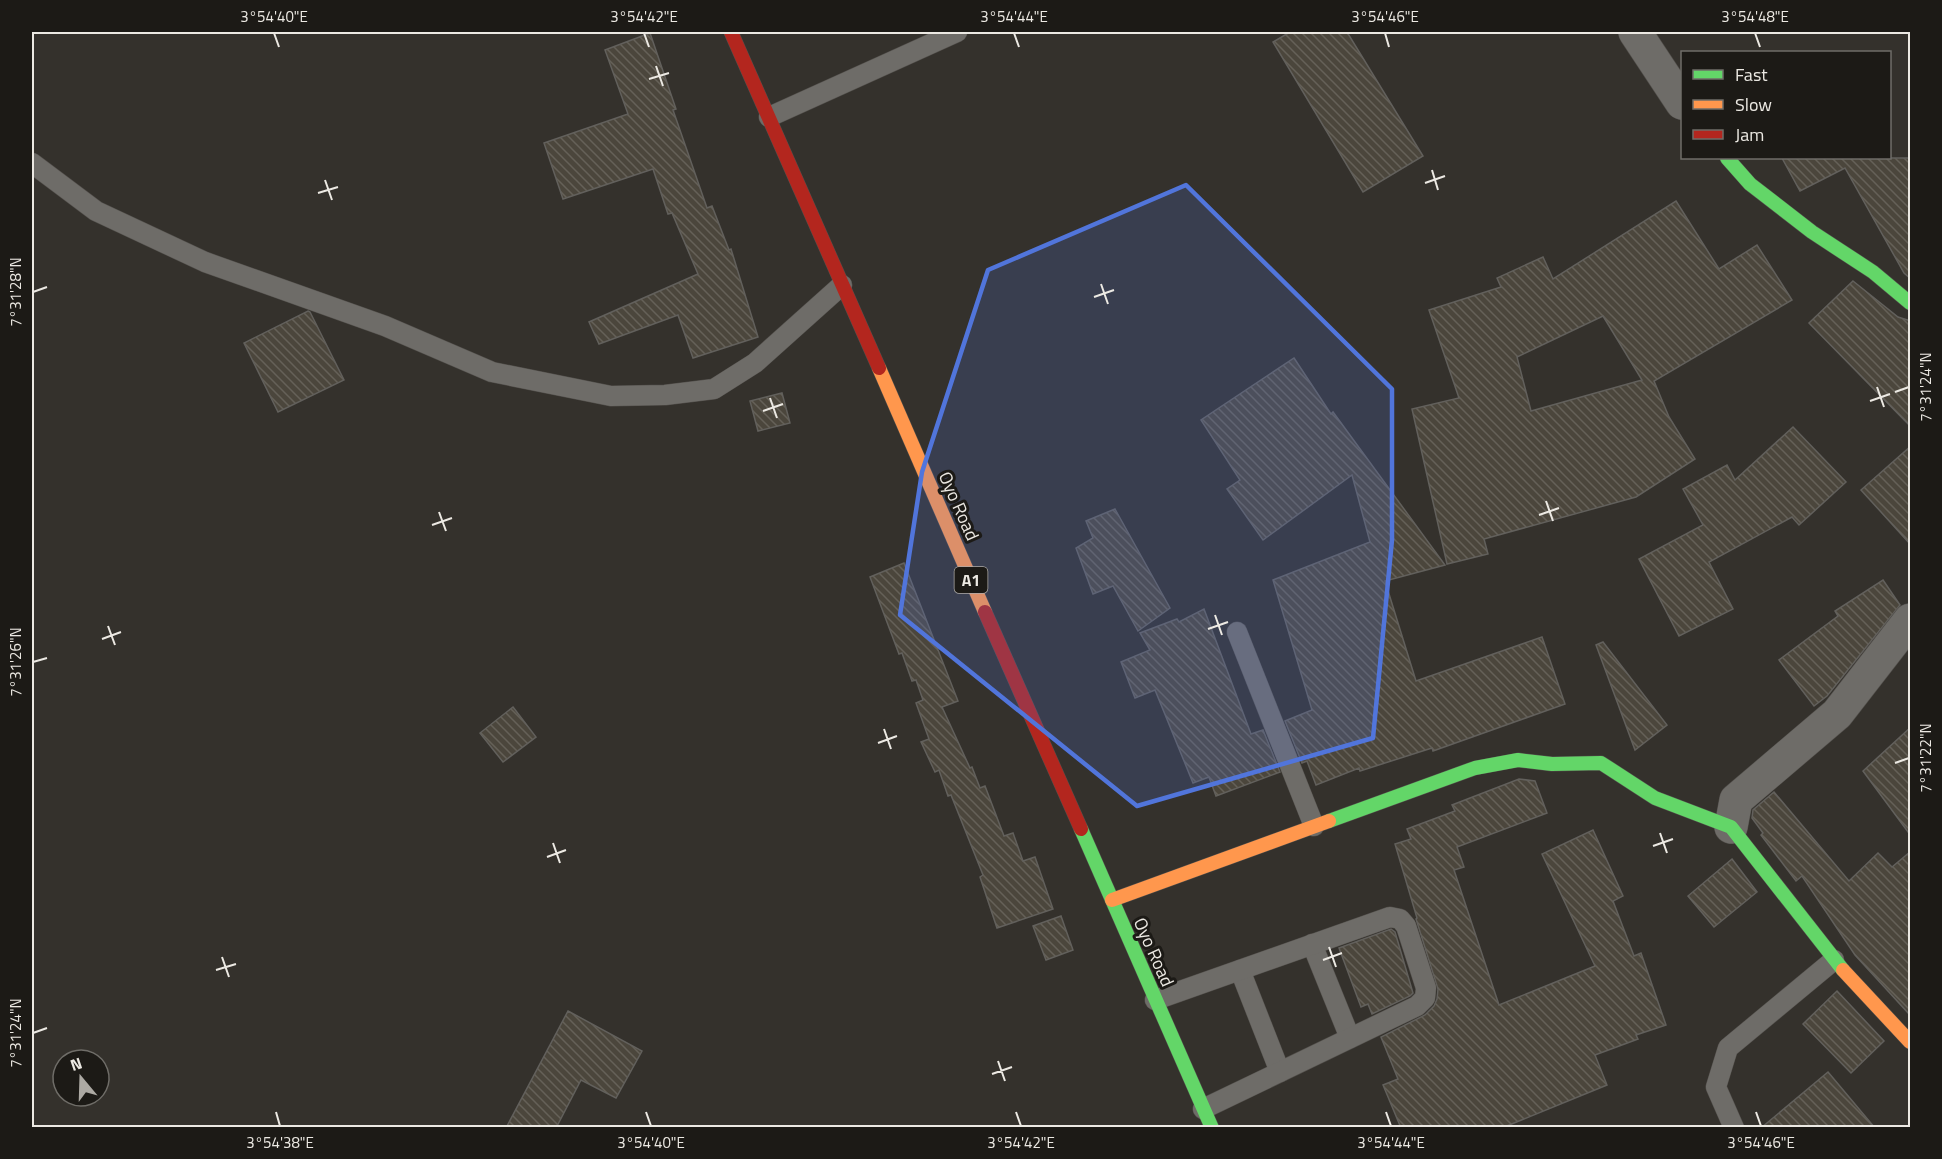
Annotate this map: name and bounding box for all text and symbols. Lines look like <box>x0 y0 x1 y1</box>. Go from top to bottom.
text: 3°54'40"E <box>240 5 308 28</box>
text: 3°54'42"E <box>610 5 678 28</box>
text: 3°54'44"E <box>980 5 1048 28</box>
text: 3°54'46"E <box>1351 5 1419 28</box>
text: 3°54'48"E <box>1721 5 1789 28</box>
legend <box>1681 51 1891 159</box>
text: Fast <box>1735 61 1768 88</box>
text: Slow <box>1735 91 1772 118</box>
text: Jam <box>1735 121 1764 148</box>
text: 7°31'28"N <box>4 257 27 327</box>
text: 7°31'24"N <box>1914 352 1937 422</box>
street label: Oyo Road <box>932 467 986 545</box>
road number: A1 <box>954 567 988 593</box>
text: 7°31'26"N <box>4 627 27 697</box>
text: 7°31'22"N <box>1914 723 1937 793</box>
street label: Oyo Road <box>1127 913 1181 991</box>
text: 7°31'24"N <box>4 998 27 1068</box>
north arrow <box>51 1048 111 1108</box>
text: N <box>67 1051 85 1077</box>
text: 3°54'38"E <box>246 1131 314 1154</box>
text: 3°54'40"E <box>617 1131 685 1154</box>
text: 3°54'42"E <box>987 1131 1055 1154</box>
text: 3°54'44"E <box>1357 1131 1425 1154</box>
text: 3°54'46"E <box>1727 1131 1795 1154</box>

